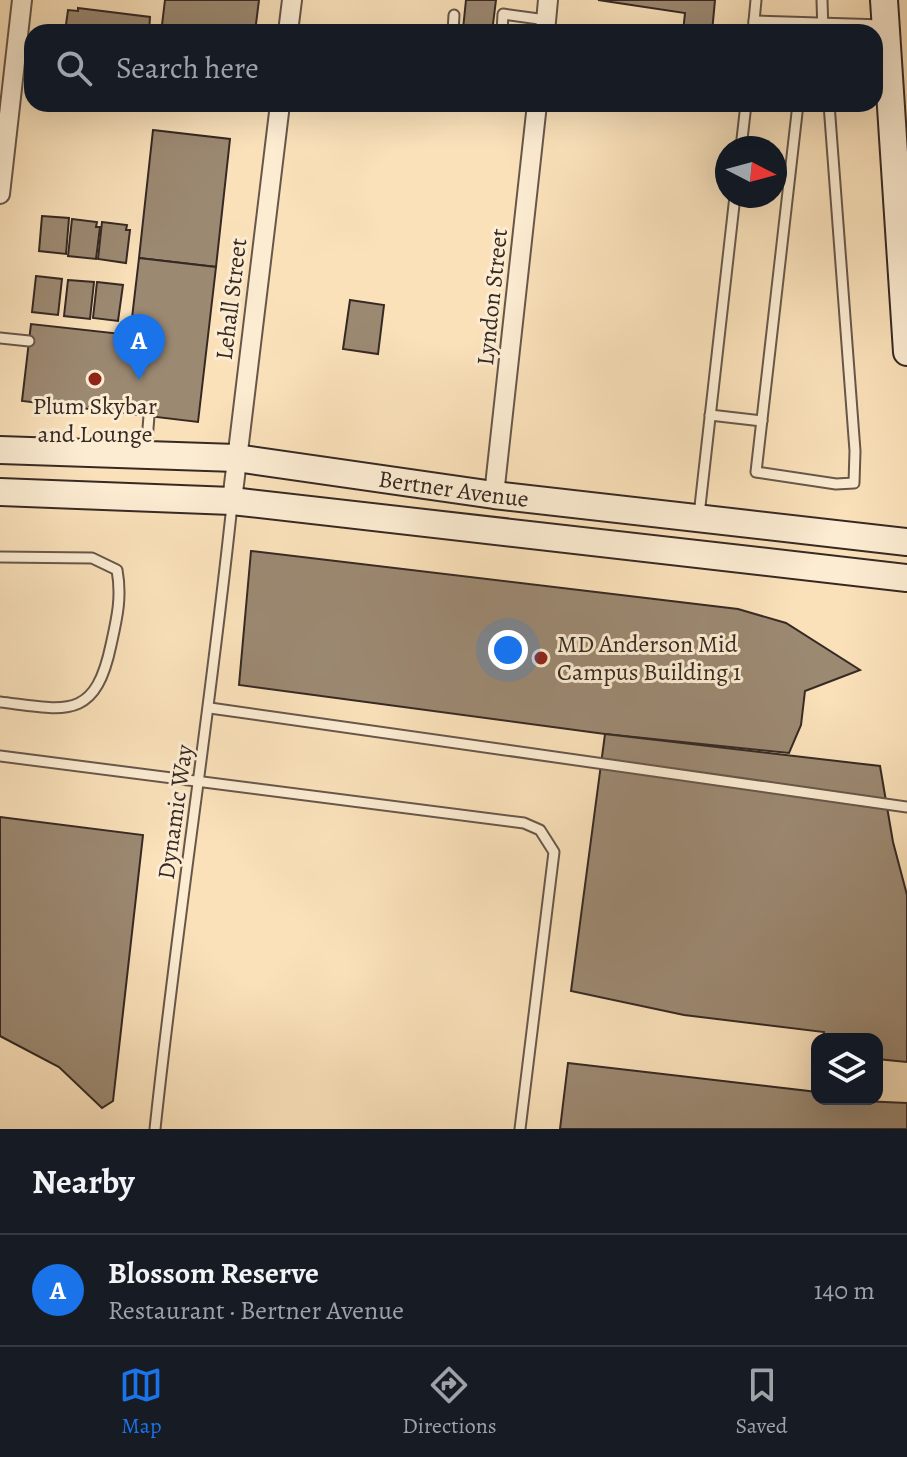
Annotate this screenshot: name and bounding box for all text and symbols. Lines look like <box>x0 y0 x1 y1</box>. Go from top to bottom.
search box <box>24 24 883 112</box>
icon: search <box>52 46 96 90</box>
text: Search here <box>116 48 259 88</box>
north arrow <box>715 136 787 208</box>
street label: Lyndon Street <box>469 227 515 367</box>
street label: Lehall Street <box>208 236 254 362</box>
pin: A <box>113 314 165 380</box>
marker: Plum Skybar and Lounge <box>86 370 104 388</box>
place label: Plum Skybar and Lounge <box>33 390 157 450</box>
street label: Bertner Avenue <box>376 463 531 515</box>
place label: MD Anderson Mid Campus Building 1 <box>557 628 741 688</box>
your location <box>488 630 528 670</box>
marker: MD Anderson Mid Campus Building 1 <box>532 649 550 667</box>
street label: Dynamic Way <box>150 742 200 881</box>
map controls <box>811 1033 883 1105</box>
button: layers <box>811 1033 883 1105</box>
text: Nearby <box>32 1158 135 1205</box>
text: Blossom Reserve <box>108 1253 319 1293</box>
text: A <box>50 1273 66 1308</box>
text: 140 m <box>814 1273 875 1308</box>
text: Restaurant · Bertner Avenue <box>108 1293 404 1328</box>
tab: Map <box>119 1363 163 1441</box>
tab: Directions <box>402 1363 497 1441</box>
tab: Saved <box>735 1363 788 1441</box>

